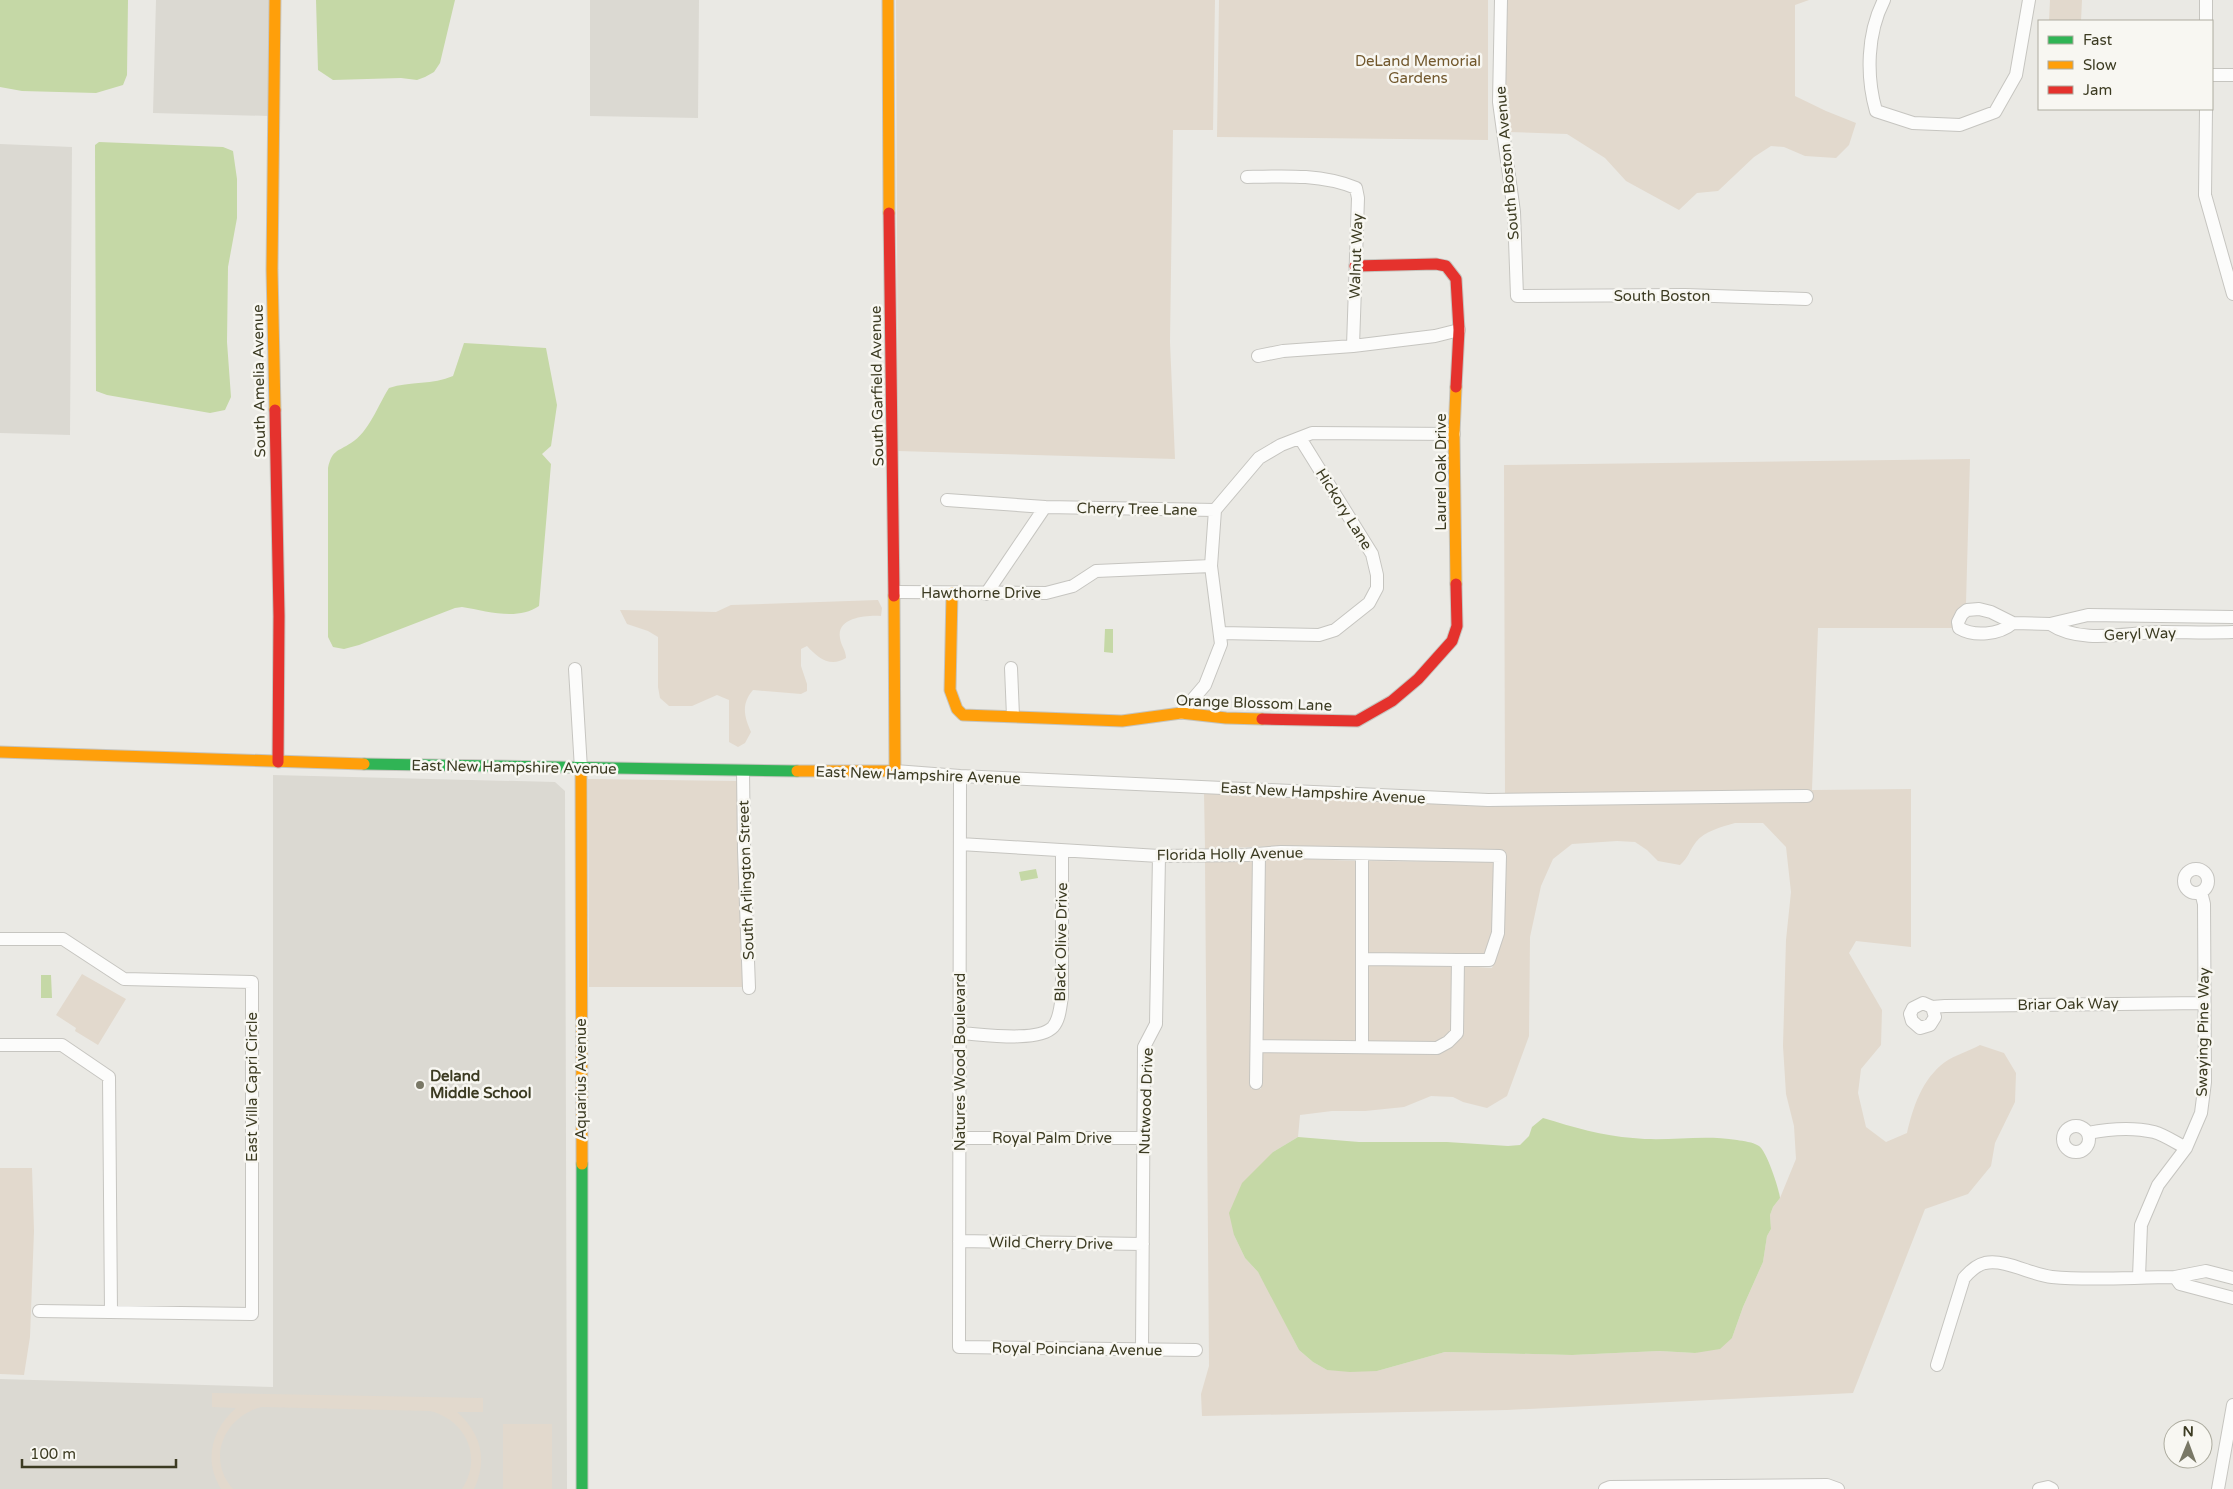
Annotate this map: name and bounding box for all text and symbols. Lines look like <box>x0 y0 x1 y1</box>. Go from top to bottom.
legend <box>2038 20 2213 110</box>
text: Fast <box>2083 31 2113 49</box>
park label: DeLand Memorial Gardens <box>1355 52 1481 87</box>
text: Slow <box>2083 56 2117 74</box>
text: Jam <box>2083 81 2112 99</box>
street label: South Boston Avenue <box>1491 85 1523 241</box>
street label: Walnut Way <box>1346 213 1366 299</box>
street label: South Boston <box>1614 287 1710 305</box>
street label: South Amelia Avenue <box>249 304 269 458</box>
street label: South Garfield Avenue <box>867 306 887 466</box>
street label: Laurel Oak Drive <box>1432 413 1450 531</box>
street label: Hickory Lane <box>1312 465 1376 553</box>
street label: Cherry Tree Lane <box>1076 499 1198 519</box>
street label: Hawthorne Drive <box>921 584 1041 602</box>
street label: Geryl Way <box>2104 624 2176 644</box>
street label: Orange Blossom Lane <box>1176 691 1332 715</box>
street label: East New Hampshire Avenue <box>411 756 617 778</box>
street label: East New Hampshire Avenue <box>815 762 1021 788</box>
street label: East New Hampshire Avenue <box>1220 779 1426 807</box>
street label: South Arlington Street <box>734 800 758 960</box>
street label: Florida Holly Avenue <box>1157 844 1303 864</box>
street label: Black Olive Drive <box>1051 882 1071 1002</box>
street label: Swaying Pine Way <box>2193 967 2213 1097</box>
street label: Natures Wood Boulevard <box>951 973 969 1151</box>
street label: Briar Oak Way <box>2017 994 2119 1014</box>
street label: East Villa Capri Circle <box>243 1012 261 1162</box>
street label: Aquarius Avenue <box>572 1018 590 1140</box>
street label: Nutwood Drive <box>1135 1047 1157 1155</box>
place label: Deland Middle School <box>430 1067 531 1102</box>
marker: Deland Middle School <box>414 1079 426 1091</box>
street label: Royal Palm Drive <box>992 1129 1112 1147</box>
street label: Wild Cherry Drive <box>989 1233 1113 1253</box>
street label: Royal Poinciana Avenue <box>991 1339 1163 1359</box>
north arrow <box>2163 1419 2213 1469</box>
text: N <box>2182 1423 2194 1440</box>
scale bar <box>22 1436 176 1468</box>
text: 100 m <box>30 1445 76 1463</box>

